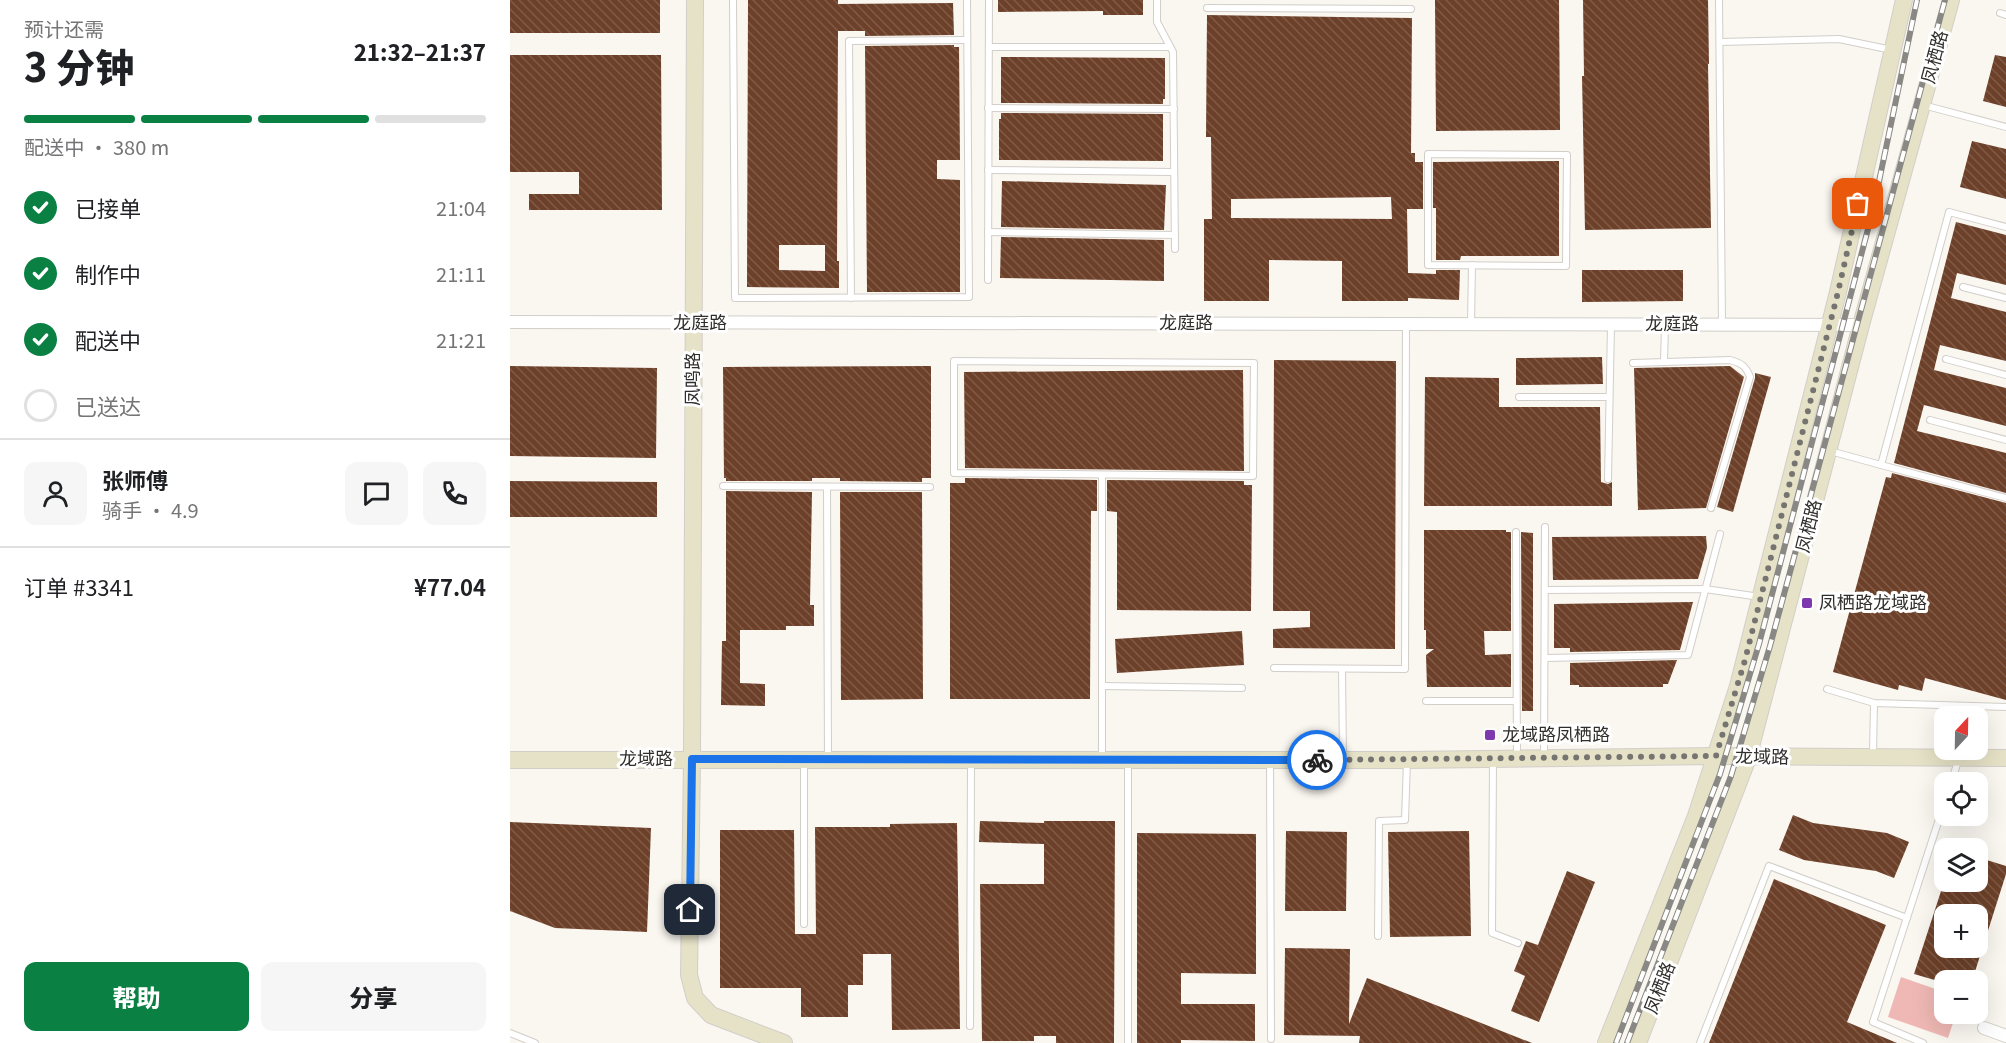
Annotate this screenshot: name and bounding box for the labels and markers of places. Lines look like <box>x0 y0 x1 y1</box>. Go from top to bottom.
pin <box>1832 178 1883 229</box>
place label: 凤栖路龙域路 <box>1819 588 1927 614</box>
marker: 凤栖路龙域路 <box>1800 596 1814 610</box>
place label: 龙域路凤栖路 <box>1502 720 1610 746</box>
marker: 龙域路凤栖路 <box>1483 728 1497 742</box>
pin <box>664 884 715 935</box>

